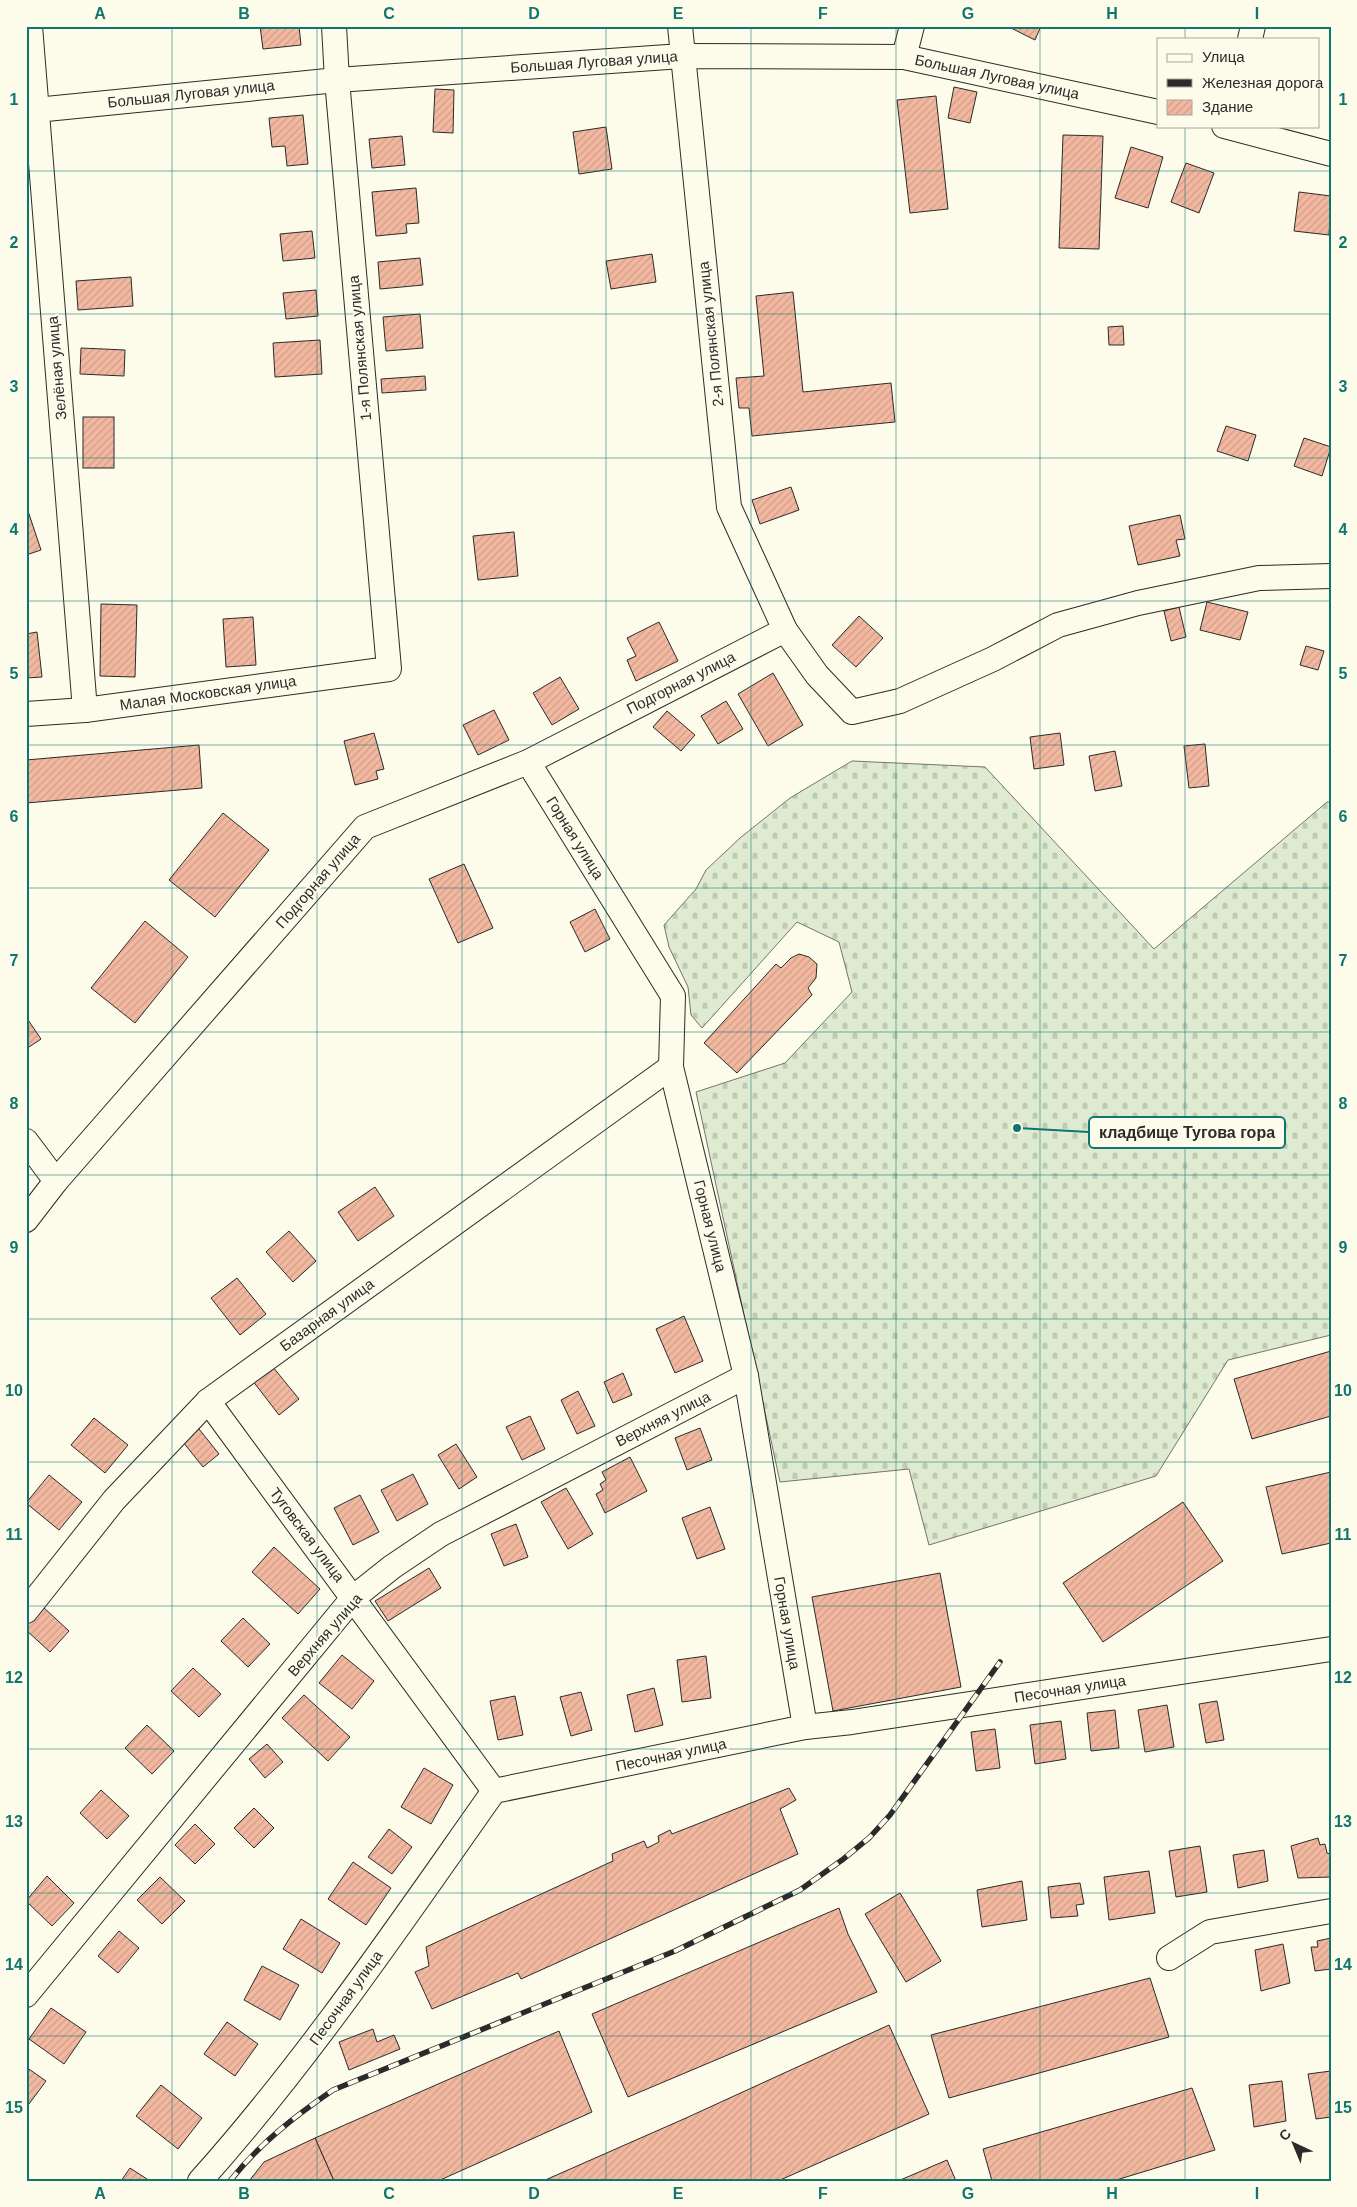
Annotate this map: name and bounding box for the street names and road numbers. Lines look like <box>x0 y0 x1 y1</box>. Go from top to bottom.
street label: Большая Луговая улица <box>510 47 679 76</box>
street label: Большая Луговая улица <box>913 51 1082 102</box>
street label: Большая Луговая улица <box>107 76 276 111</box>
street label: 2-я Полянская улица <box>694 260 727 407</box>
street label: 1-я Полянская улица <box>345 274 374 421</box>
street label: Зелёная улица <box>43 315 70 421</box>
street label: Подгорная улица <box>624 648 738 717</box>
street label: Малая Московская улица <box>119 672 298 713</box>
street label: Горная улица <box>543 793 608 883</box>
street label: Подгорная улица <box>272 829 364 931</box>
street label: Горная улица <box>691 1178 730 1274</box>
street label: Базарная улица <box>277 1274 377 1354</box>
street label: Верхняя улица <box>613 1387 714 1450</box>
street label: Туговская улица <box>266 1484 349 1586</box>
street label: Горная улица <box>771 1575 804 1671</box>
street label: Верхняя улица <box>284 1589 366 1679</box>
street label: Песочная улица <box>1013 1671 1128 1706</box>
street label: Песочная улица <box>614 1734 728 1775</box>
street label: Песочная улица <box>306 1947 386 2048</box>

